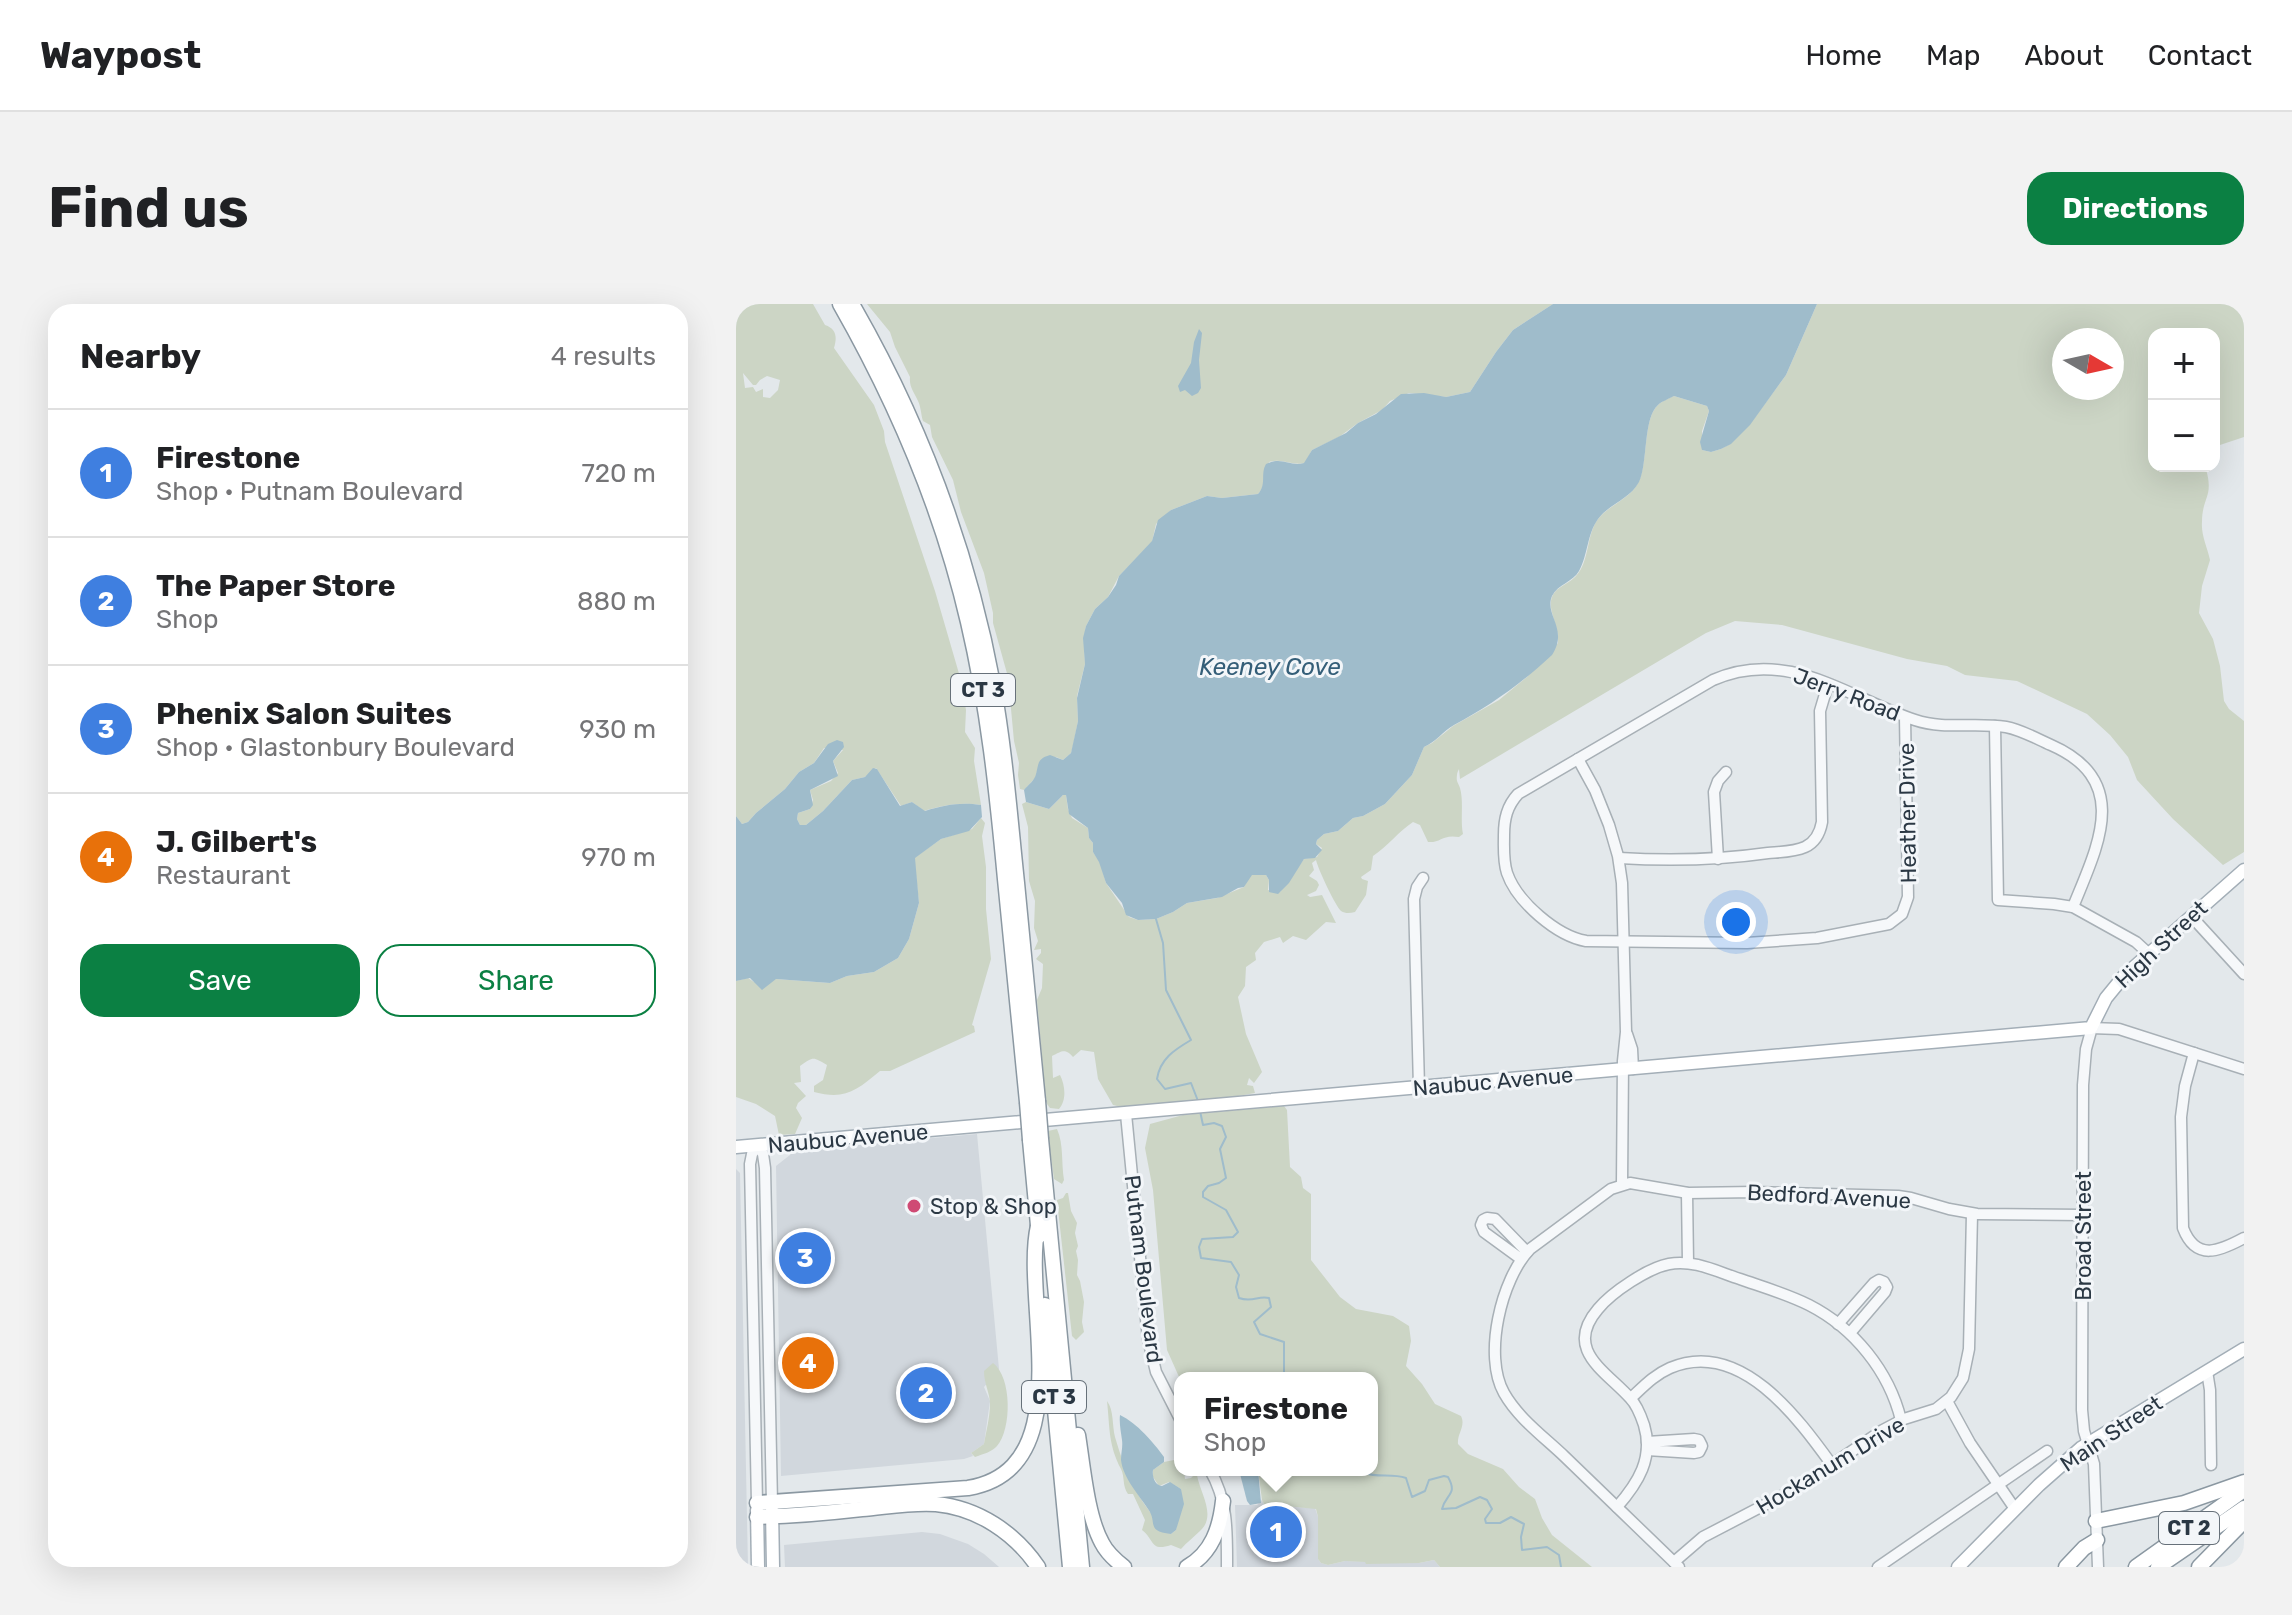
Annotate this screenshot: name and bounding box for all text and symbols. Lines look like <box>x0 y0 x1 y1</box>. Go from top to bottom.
text: Waypost <box>40 32 201 78</box>
text: Home <box>1805 39 1882 72</box>
text: Map <box>1926 39 1980 72</box>
text: About <box>2024 39 2104 72</box>
text: Contact <box>2148 39 2252 72</box>
button: Directions <box>2027 172 2244 245</box>
text: Find us <box>48 175 249 241</box>
north arrow <box>2052 328 2124 400</box>
map controls <box>2148 328 2220 472</box>
button: + <box>2148 328 2220 400</box>
text: Nearby <box>80 336 201 377</box>
text: 4 results <box>551 341 656 372</box>
button: − <box>2148 400 2220 472</box>
text: Firestone <box>156 440 300 476</box>
text: 1 <box>100 458 112 489</box>
text: 720 m <box>581 458 656 489</box>
text: Shop · Putnam Boulevard <box>156 476 464 507</box>
text: The Paper Store <box>156 568 395 604</box>
text: 2 <box>98 586 114 617</box>
text: 880 m <box>577 586 656 617</box>
text: Shop <box>156 604 218 635</box>
water label: Keeney Cove <box>1199 653 1341 681</box>
street label: Jerry Road <box>1790 662 1904 727</box>
road number: CT 3 <box>951 674 1015 706</box>
text: Phenix Salon Suites <box>156 696 452 732</box>
text: 3 <box>97 714 115 745</box>
text: 930 m <box>579 714 656 745</box>
text: Shop · Glastonbury Boulevard <box>156 732 515 763</box>
street label: Heather Drive <box>1893 742 1922 884</box>
text: J. Gilbert's <box>156 824 317 860</box>
text: 4 <box>97 842 115 873</box>
text: 970 m <box>581 842 656 873</box>
text: Restaurant <box>156 860 291 891</box>
street label: High Street <box>2110 894 2213 994</box>
your location <box>1716 902 1756 942</box>
button: Save <box>80 944 360 1017</box>
button: Share <box>376 944 656 1017</box>
street label: Naubuc Avenue <box>1412 1061 1574 1102</box>
street label: Naubuc Avenue <box>767 1118 929 1159</box>
street label: Broad Street <box>2070 1171 2097 1301</box>
street label: Putnam Boulevard <box>1119 1173 1168 1365</box>
street label: Bedford Avenue <box>1746 1179 1912 1214</box>
place label: Stop & Shop <box>930 1193 1057 1220</box>
marker: Stop & Shop <box>905 1197 923 1215</box>
pin: 3 <box>779 1228 831 1288</box>
pin: 4 <box>782 1333 834 1393</box>
pin: 2 <box>900 1363 952 1423</box>
popup <box>1174 1372 1378 1476</box>
road number: CT 3 <box>1022 1381 1086 1413</box>
street label: Main Street <box>2055 1389 2168 1477</box>
text: Firestone <box>1204 1391 1348 1427</box>
street label: Hockanum Drive <box>1751 1411 1909 1520</box>
text: Shop <box>1204 1427 1266 1458</box>
pin: 1 <box>1250 1502 1302 1562</box>
road number: CT 2 <box>2159 1512 2219 1544</box>

